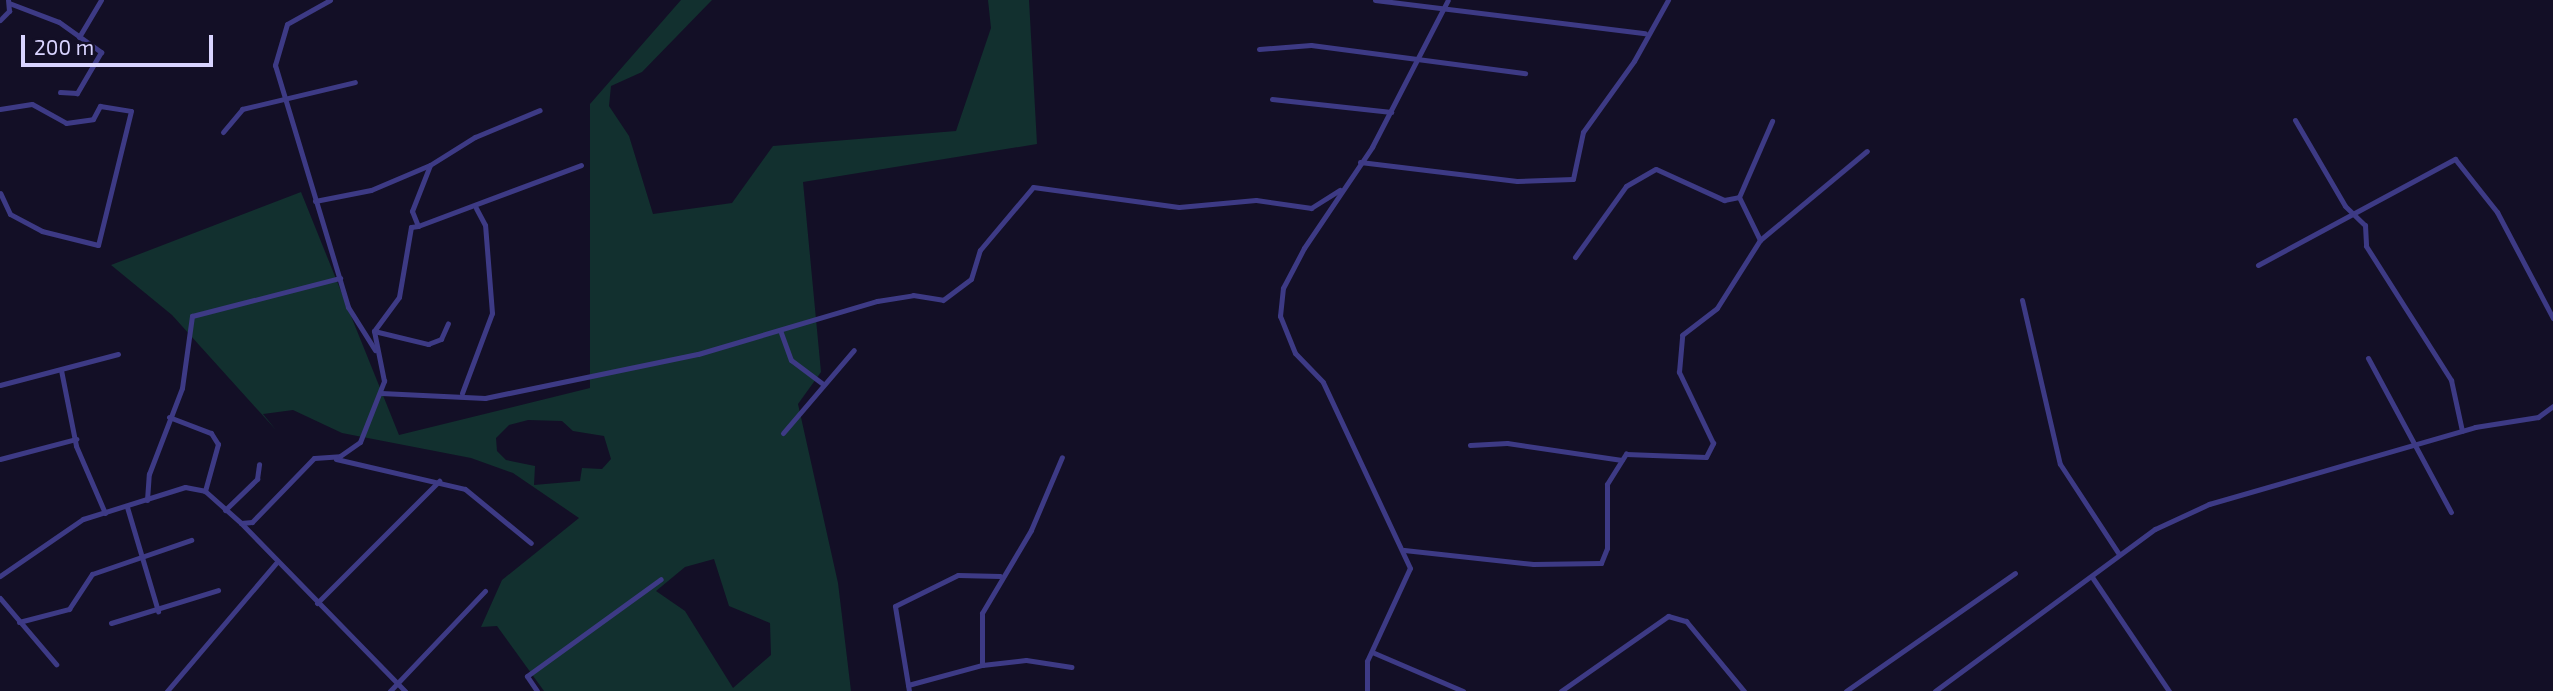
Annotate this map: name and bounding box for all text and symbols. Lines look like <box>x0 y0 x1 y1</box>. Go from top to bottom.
scale bar <box>24 21 217 65</box>
text: 200 m <box>34 34 94 59</box>

